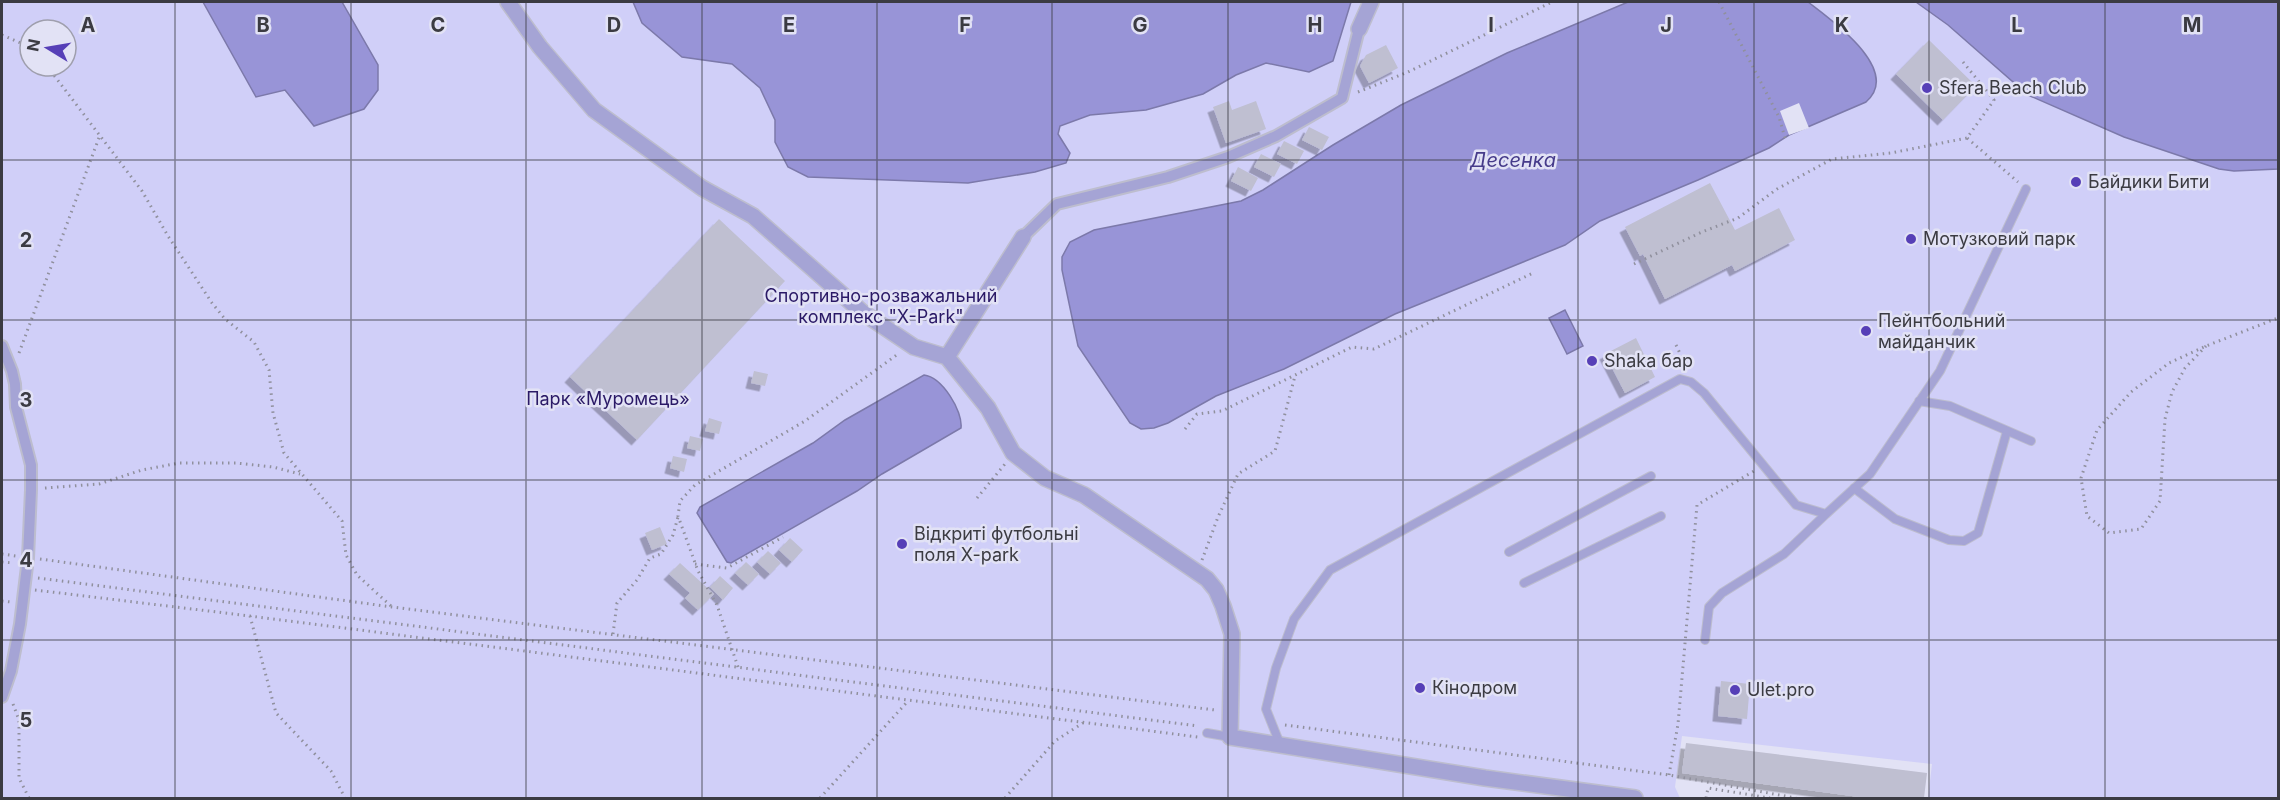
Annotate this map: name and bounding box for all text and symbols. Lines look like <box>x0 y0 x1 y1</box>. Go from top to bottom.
text: A <box>81 13 96 37</box>
text: B <box>256 13 270 37</box>
text: C <box>431 13 445 37</box>
text: D <box>607 13 621 37</box>
text: E <box>783 13 795 37</box>
text: F <box>959 13 971 37</box>
text: G <box>1132 13 1148 37</box>
text: H <box>1308 13 1322 37</box>
text: I <box>1488 13 1494 37</box>
text: J <box>1660 13 1672 37</box>
text: K <box>1835 13 1849 37</box>
text: L <box>2011 13 2023 37</box>
text: M <box>2183 13 2201 37</box>
north arrow <box>18 18 78 78</box>
text: N <box>22 37 44 53</box>
place label: Sfera Beach Club <box>1939 77 2087 98</box>
marker: Sfera Beach Club <box>1920 81 1934 95</box>
water label: Десенка <box>1469 148 1556 172</box>
place label: Байдики Бити <box>2088 171 2209 192</box>
marker: Байдики Бити <box>2069 175 2083 189</box>
text: 2 <box>20 228 32 252</box>
place label: Мотузковий парк <box>1923 228 2076 249</box>
marker: Мотузковий парк <box>1904 232 1918 246</box>
park label: Спортивно-розважальний комплекс "Х-Park" <box>765 285 997 327</box>
place label: Пейнтбольний майданчик <box>1878 310 2005 352</box>
marker: Пейнтбольний майданчик <box>1859 324 1873 338</box>
place label: Shaka бар <box>1604 350 1693 371</box>
marker: Shaka бар <box>1585 354 1599 368</box>
text: 3 <box>20 388 32 412</box>
park label: Парк «Муромець» <box>526 388 690 409</box>
place label: Відкриті футбольні поля X-park <box>914 523 1079 565</box>
marker: Відкриті футбольні поля X-park <box>895 537 909 551</box>
text: 4 <box>19 548 33 572</box>
place label: Кінодром <box>1432 677 1517 698</box>
place label: Ulet.pro <box>1747 679 1815 700</box>
marker: Кінодром <box>1413 681 1427 695</box>
marker: Ulet.pro <box>1728 683 1742 697</box>
text: 5 <box>20 708 32 732</box>

